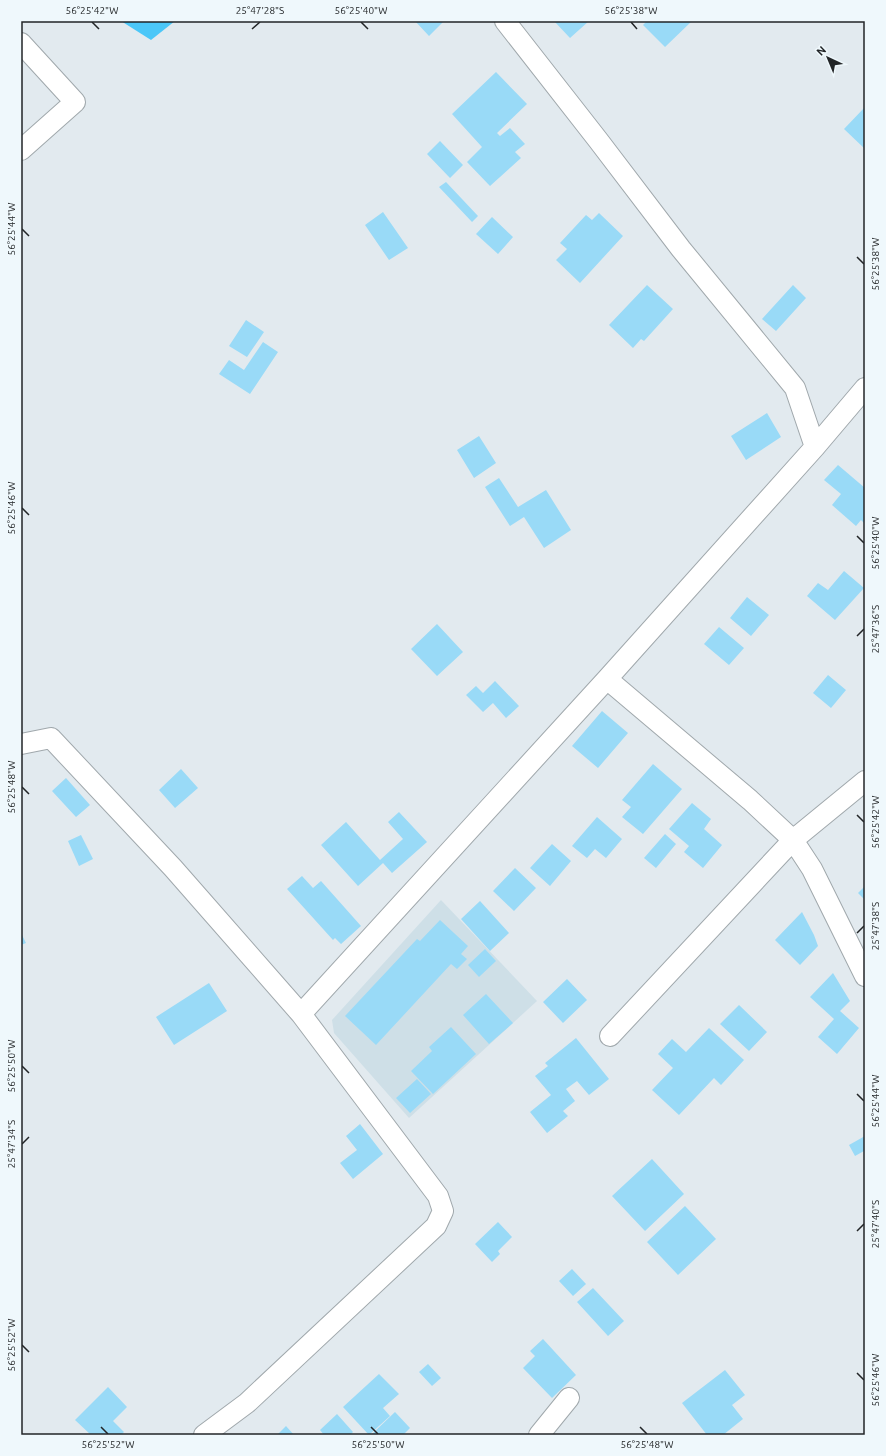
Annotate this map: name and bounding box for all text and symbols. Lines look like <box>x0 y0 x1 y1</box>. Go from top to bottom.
text: 56°25'42"W <box>66 5 118 16</box>
text: 25°47'28"S <box>236 5 284 16</box>
text: 56°25'40"W <box>335 5 387 16</box>
text: 56°25'38"W <box>605 5 657 16</box>
north arrow <box>808 38 848 78</box>
text: N <box>814 44 828 58</box>
text: 56°25'44"W <box>6 203 17 255</box>
text: 56°25'38"W <box>870 238 881 290</box>
text: 56°25'46"W <box>6 482 17 534</box>
text: 56°25'40"W <box>870 517 881 569</box>
text: 25°47'36"S <box>870 605 881 653</box>
text: 56°25'48"W <box>6 761 17 813</box>
text: 56°25'42"W <box>870 796 881 848</box>
text: 25°47'38"S <box>870 902 881 950</box>
text: 56°25'50"W <box>6 1040 17 1092</box>
text: 56°25'44"W <box>870 1075 881 1127</box>
text: 25°47'34"S <box>6 1120 17 1168</box>
text: 25°47'40"S <box>870 1200 881 1248</box>
text: 56°25'52"W <box>6 1319 17 1371</box>
text: 56°25'46"W <box>870 1354 881 1406</box>
text: 56°25'52"W <box>82 1439 134 1450</box>
text: 56°25'50"W <box>352 1439 404 1450</box>
text: 56°25'48"W <box>621 1439 673 1450</box>

